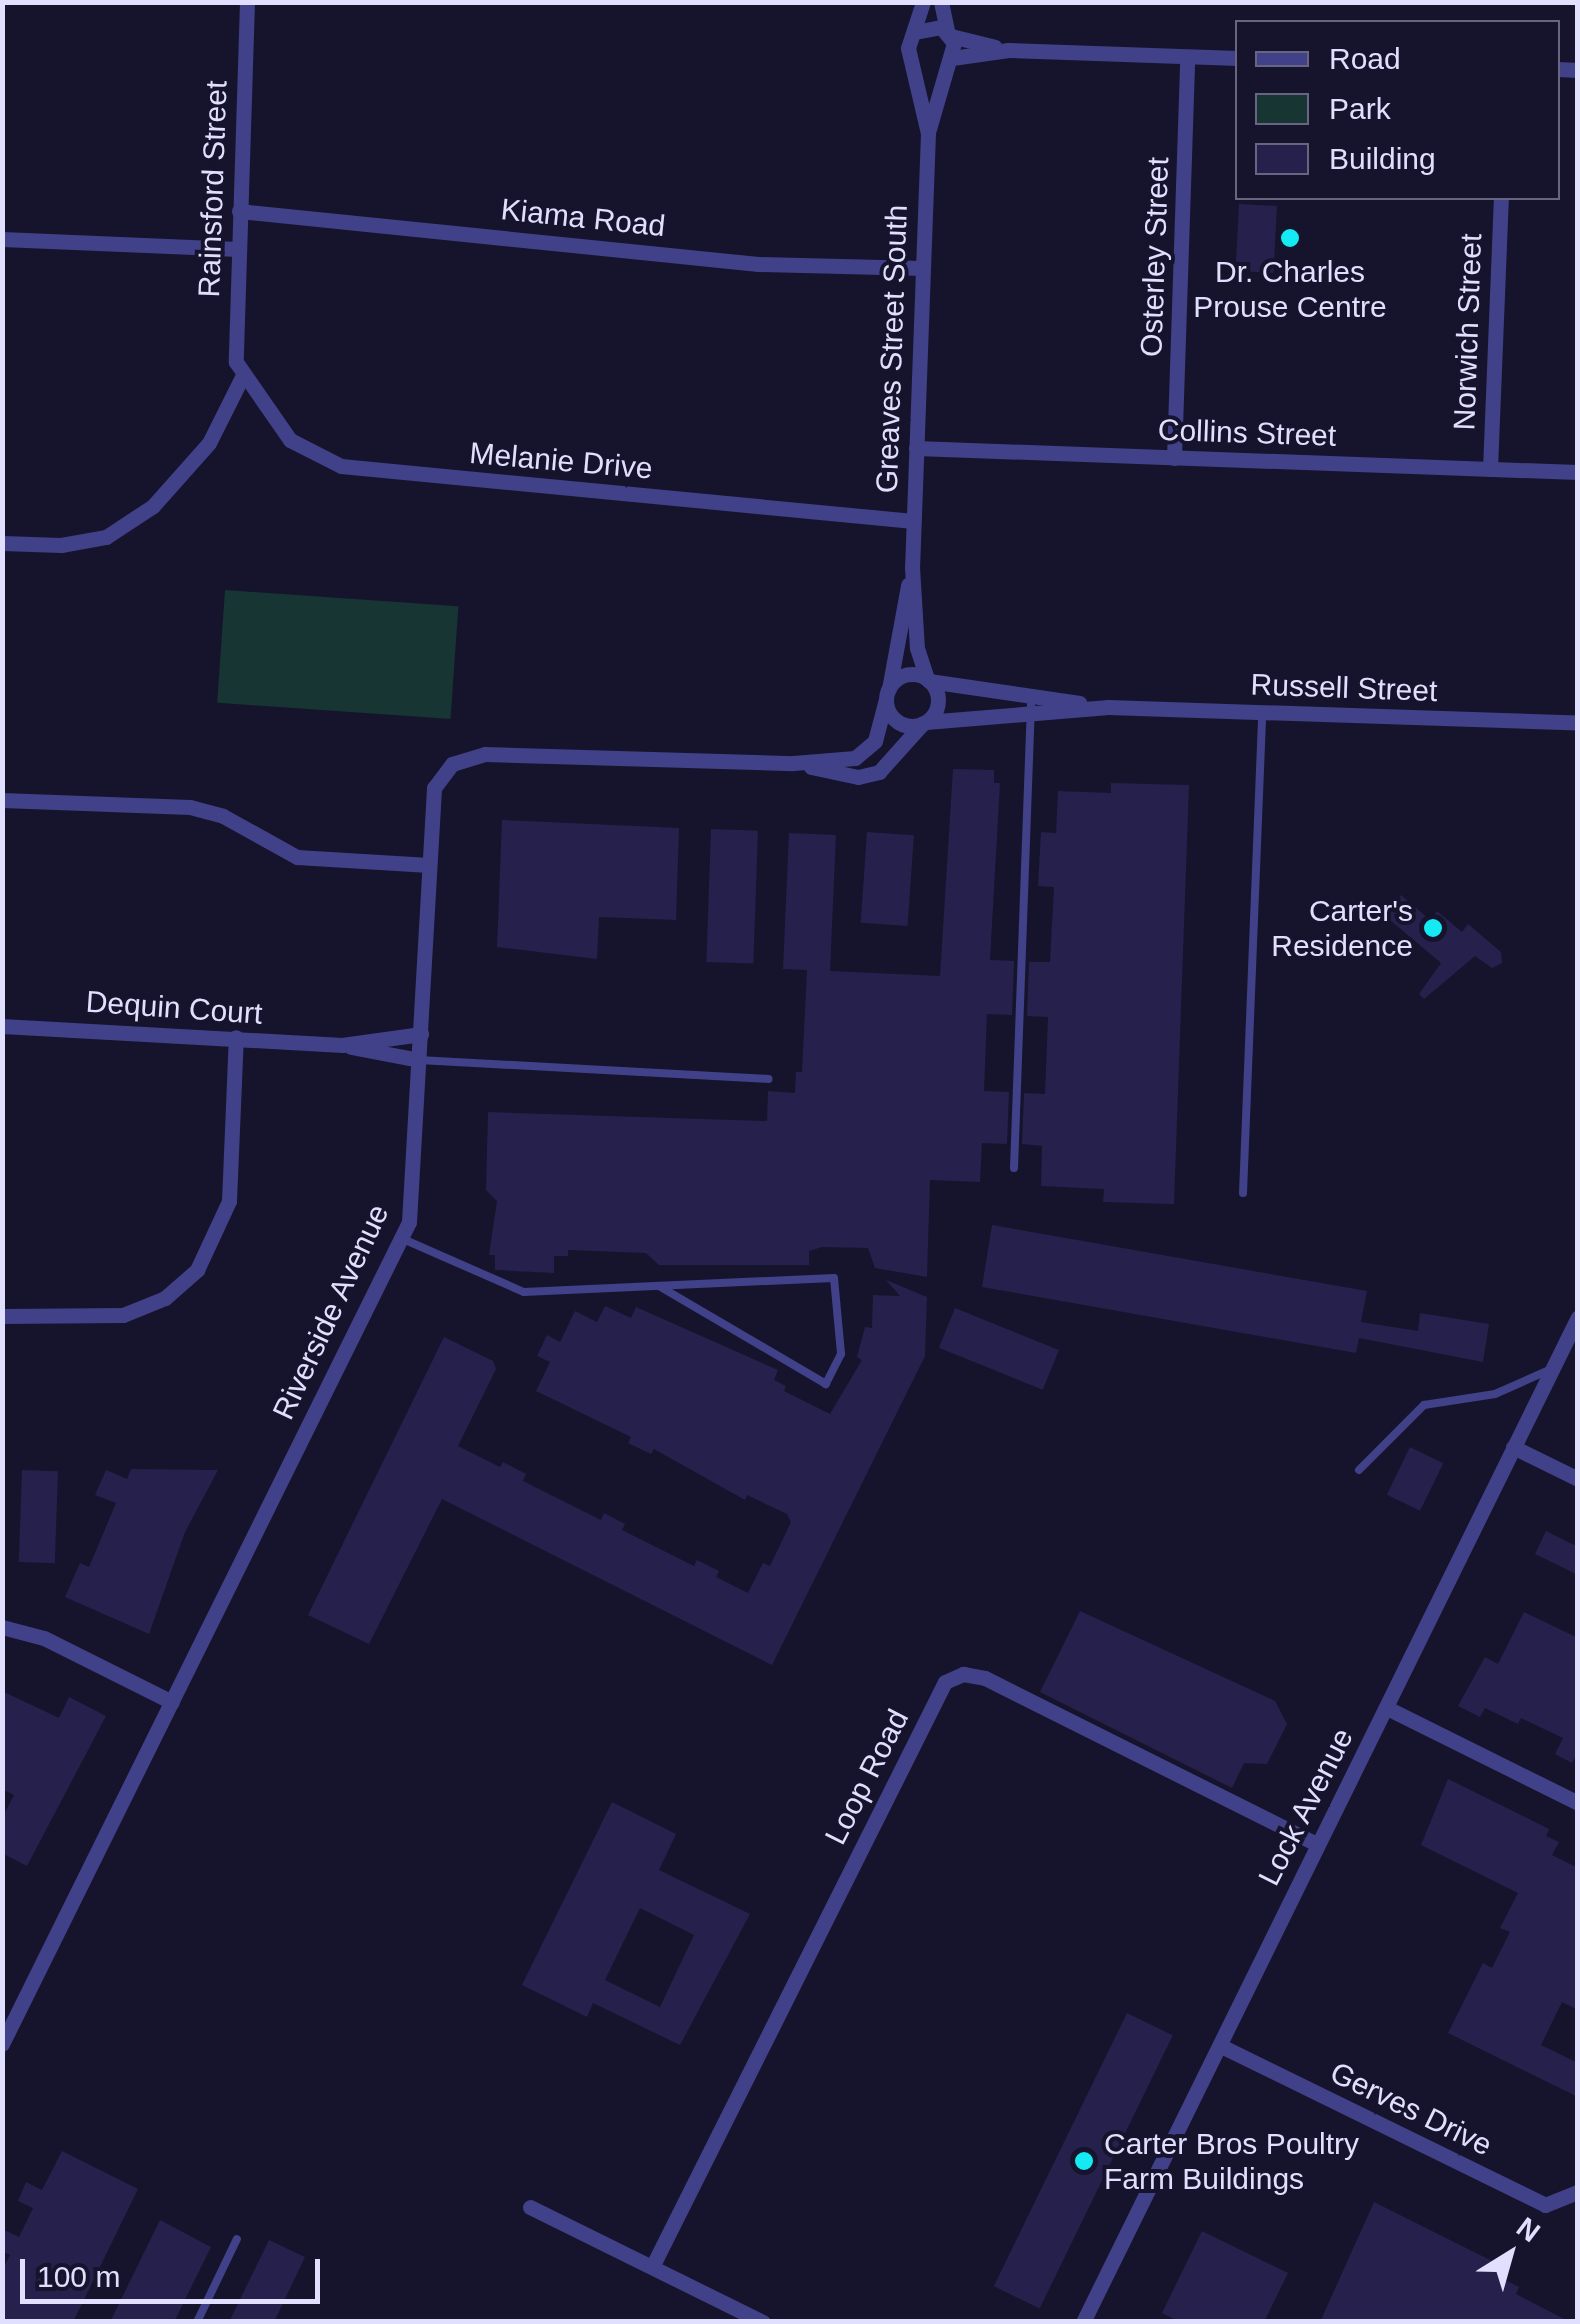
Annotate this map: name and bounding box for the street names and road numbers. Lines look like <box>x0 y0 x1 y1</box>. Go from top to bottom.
street label: Rainsford Street <box>191 80 235 298</box>
street label: Osterley Street <box>1134 156 1176 358</box>
street label: Kiama Road <box>499 191 667 245</box>
street label: Greaves Street South <box>869 204 915 494</box>
street label: Norwich Street <box>1447 233 1489 431</box>
street label: Collins Street <box>1157 412 1337 454</box>
street label: Melanie Drive <box>468 435 654 487</box>
street label: Russell Street <box>1250 667 1438 709</box>
street label: Dequin Court <box>85 984 263 1032</box>
street label: Riverside Avenue <box>265 1198 397 1426</box>
street label: Loop Road <box>818 1703 916 1851</box>
street label: Lock Avenue <box>1251 1722 1361 1892</box>
street label: Gerves Drive <box>1324 2054 1498 2164</box>

